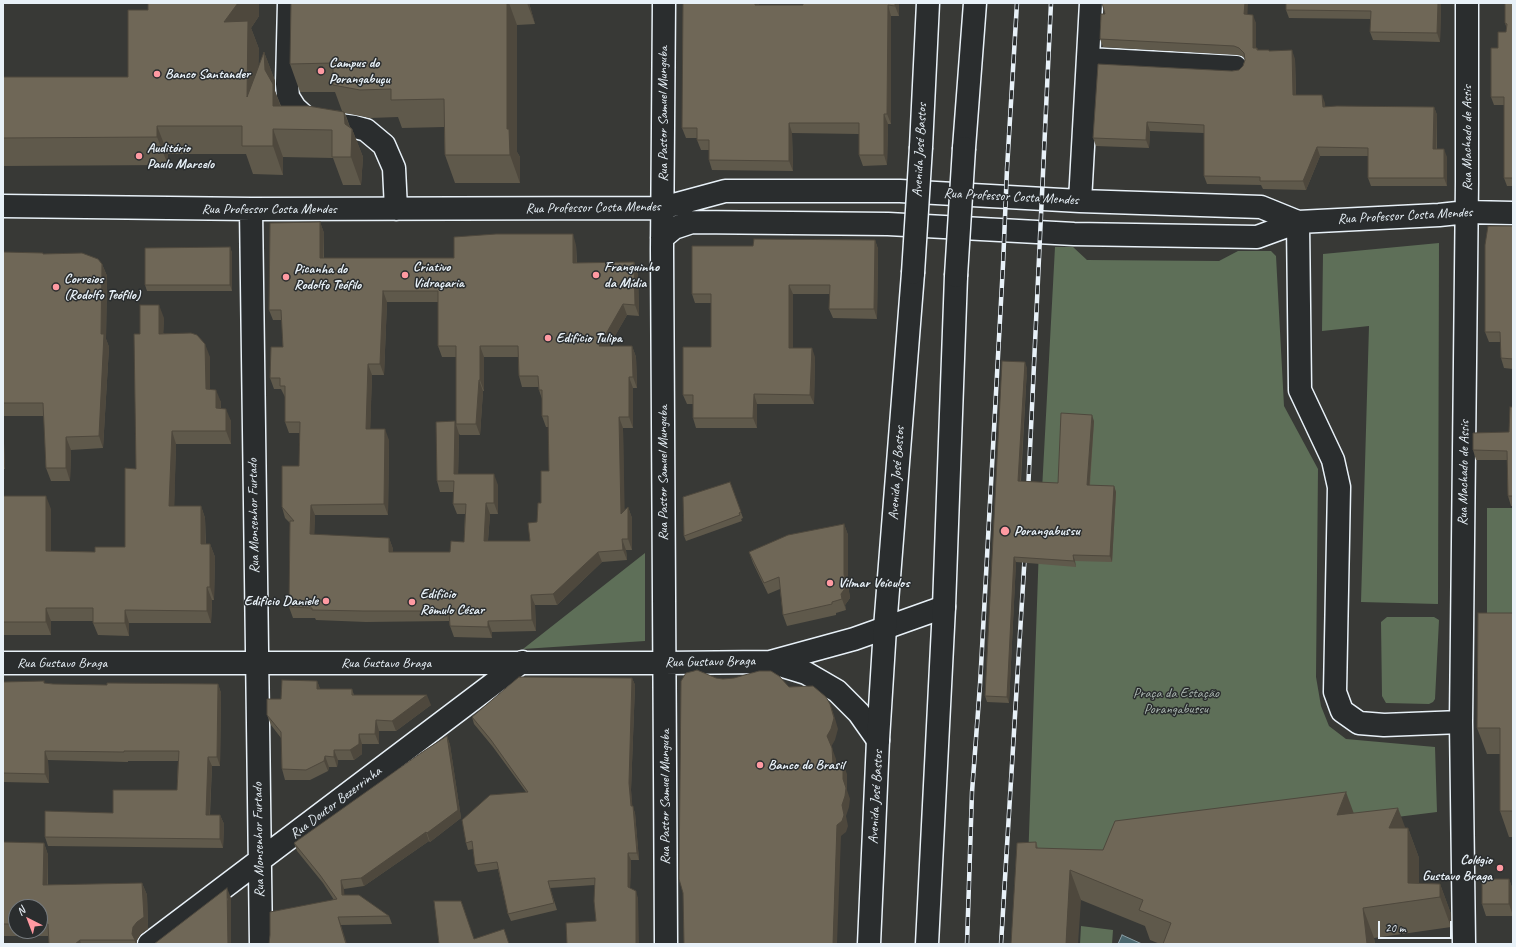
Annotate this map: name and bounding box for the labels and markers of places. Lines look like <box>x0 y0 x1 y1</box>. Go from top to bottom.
place label: Campus do Porangabuçu <box>329 55 390 88</box>
place label: Banco Santander <box>165 66 250 82</box>
marker: Campus do Porangabuçu <box>316 66 326 76</box>
marker: Banco Santander <box>152 69 162 79</box>
place label: Auditório Paulo Marcelo <box>147 140 214 172</box>
marker: Auditório Paulo Marcelo <box>134 151 144 161</box>
place label: Criativo Vidraçaria <box>413 259 464 292</box>
place label: Franguinho da Mídia <box>604 259 659 292</box>
place label: Picanha do Rodolfo Teófilo <box>294 261 361 294</box>
marker: Criativo Vidraçaria <box>400 270 410 280</box>
marker: Franguinho da Mídia <box>591 270 601 280</box>
place label: Correios (Rodolfo Teófilo) <box>64 271 140 304</box>
marker: Picanha do Rodolfo Teófilo <box>281 272 291 282</box>
marker: Correios (Rodolfo Teófilo) <box>51 282 61 292</box>
place label: Edifício Tulipa <box>556 330 622 346</box>
marker: Edifício Tulipa <box>543 333 553 343</box>
place label: Porangabussu <box>1014 523 1080 539</box>
marker: Porangabussu <box>999 525 1011 537</box>
place label: Vilmar Veículos <box>838 575 909 591</box>
marker: Vilmar Veículos <box>825 578 835 588</box>
place label: Edifício Rômulo César <box>420 586 484 618</box>
place label: Edificio Daniele <box>244 593 318 609</box>
marker: Edificio Daniele <box>321 596 331 606</box>
marker: Edifício Rômulo César <box>407 597 417 607</box>
place label: Banco do Brasil <box>768 757 844 773</box>
marker: Banco do Brasil <box>755 760 765 770</box>
place label: Colégio Gustavo Braga <box>1422 852 1492 884</box>
marker: Colégio Gustavo Braga <box>1495 863 1505 873</box>

